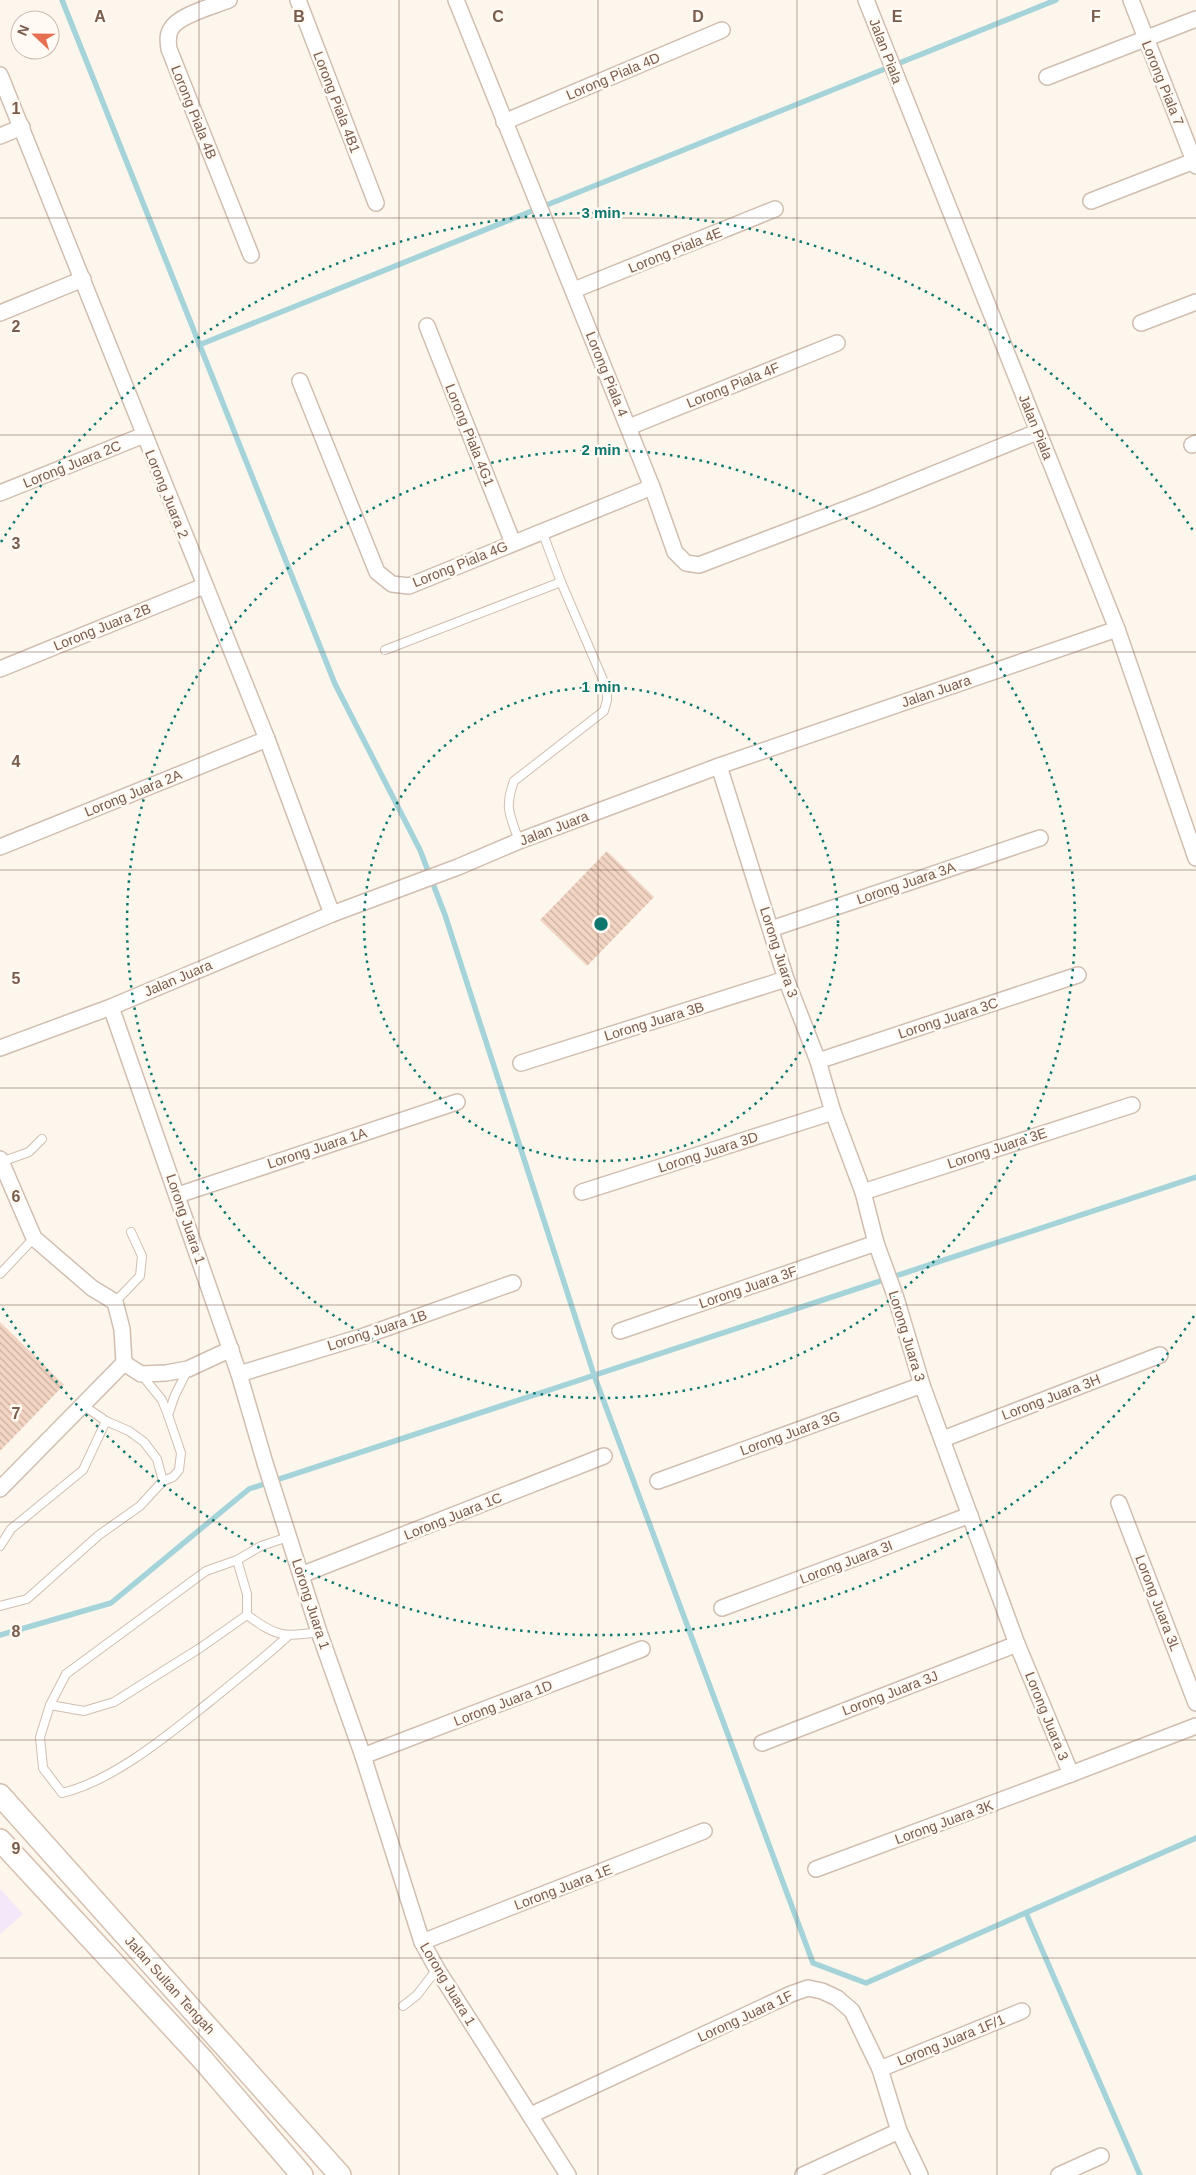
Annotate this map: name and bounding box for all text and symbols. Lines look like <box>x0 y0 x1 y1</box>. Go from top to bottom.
text: A <box>94 8 106 25</box>
text: B <box>293 8 305 25</box>
text: C <box>492 8 504 25</box>
text: D <box>692 8 704 25</box>
text: E <box>892 8 903 25</box>
text: F <box>1091 8 1101 25</box>
north arrow <box>10 10 60 60</box>
street label: Jalan Piala <box>866 16 906 86</box>
text: N <box>14 22 32 38</box>
street label: Lorong Piala 7 <box>1139 38 1187 128</box>
street label: Lorong Piala 4B1 <box>310 49 364 155</box>
street label: Lorong Piala 4D <box>564 49 662 103</box>
street label: Lorong Piala 4B <box>168 63 220 161</box>
text: 1 <box>12 100 21 117</box>
text: 3 min <box>581 204 621 221</box>
street label: Lorong Piala 4E <box>626 224 724 276</box>
text: 2 <box>12 318 21 335</box>
street label: Lorong Piala 4 <box>583 329 631 419</box>
street label: Lorong Piala 4F <box>684 359 782 411</box>
street label: Lorong Piala 4G1 <box>442 381 498 489</box>
street label: Jalan Piala <box>1016 392 1056 462</box>
street label: Lorong Juara 2C <box>21 437 123 491</box>
text: 2 min <box>581 441 621 458</box>
street label: Lorong Juara 2 <box>142 447 192 541</box>
text: 3 <box>12 535 21 552</box>
street label: Lorong Piala 4G <box>410 538 510 590</box>
street label: Lorong Juara 2B <box>51 600 153 654</box>
street label: Jalan Juara <box>899 672 973 710</box>
text: 1 min <box>581 678 621 695</box>
text: 4 <box>12 753 21 770</box>
street label: Lorong Juara 2A <box>82 766 185 820</box>
street label: Jalan Juara <box>517 807 591 848</box>
street label: Lorong Juara 3A <box>854 858 958 907</box>
street label: Lorong Juara 3 <box>757 905 801 999</box>
centre of rings <box>592 915 610 933</box>
street label: Jalan Juara <box>142 956 215 1000</box>
text: 5 <box>12 970 21 987</box>
street label: Lorong Juara 3C <box>896 994 1000 1042</box>
street label: Lorong Juara 3B <box>602 998 706 1044</box>
street label: Lorong Juara 1A <box>265 1124 369 1172</box>
street label: Lorong Juara 3E <box>945 1124 1049 1172</box>
street label: Lorong Juara 3D <box>656 1128 760 1176</box>
street label: Lorong Juara 1 <box>163 1172 209 1266</box>
text: 6 <box>12 1188 21 1205</box>
street label: Lorong Juara 3F <box>697 1263 799 1311</box>
street label: Lorong Juara 3 <box>886 1289 928 1384</box>
street label: Lorong Juara 1B <box>325 1306 429 1354</box>
street label: Lorong Juara 3H <box>999 1371 1103 1423</box>
text: 7 <box>12 1405 21 1422</box>
street label: Lorong Juara 3G <box>738 1408 842 1458</box>
street label: Lorong Juara 1C <box>402 1489 504 1543</box>
street label: Lorong Juara 3I <box>797 1537 895 1587</box>
street label: Lorong Juara 3L <box>1132 1553 1184 1654</box>
street label: Lorong Juara 1 <box>289 1557 333 1651</box>
text: 8 <box>12 1623 21 1640</box>
street label: Lorong Juara 3J <box>840 1667 940 1719</box>
street label: Lorong Juara 3 <box>1022 1669 1072 1763</box>
street label: Lorong Juara 1D <box>451 1677 555 1729</box>
street label: Lorong Juara 3K <box>893 1797 996 1847</box>
text: 9 <box>12 1840 21 1857</box>
street label: Lorong Juara 1E <box>512 1861 614 1913</box>
street label: Jalan Sultan Tengah <box>122 1933 218 2037</box>
street label: Lorong Juara 1 <box>417 1940 479 2029</box>
street label: Lorong Juara 1F <box>695 1987 795 2045</box>
street label: Lorong Juara 1F/1 <box>895 2011 1007 2069</box>

